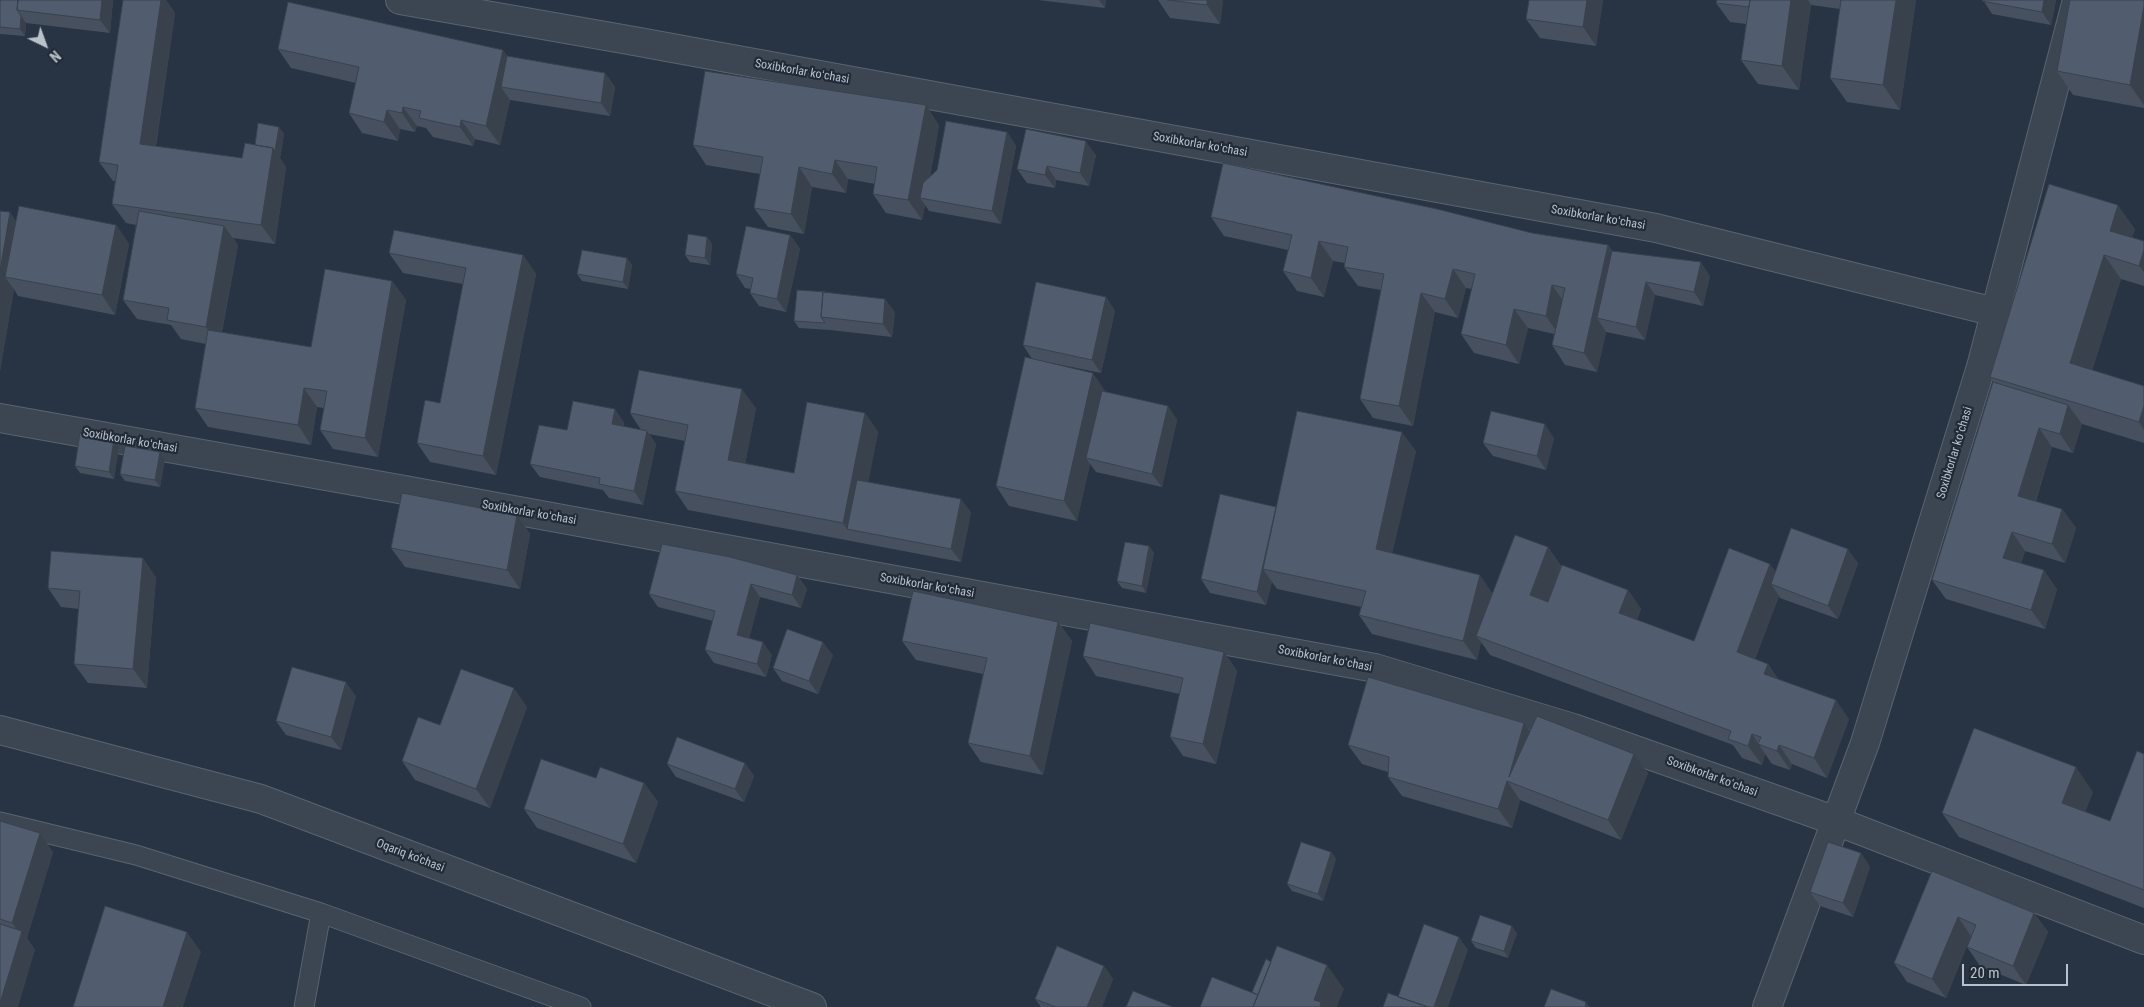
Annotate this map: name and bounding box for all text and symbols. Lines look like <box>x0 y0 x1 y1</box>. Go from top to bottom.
north arrow <box>20 20 70 70</box>
text: N <box>47 47 64 65</box>
street label: Soxibkorlar koʻchasi <box>754 57 850 87</box>
street label: Soxibkorlar koʻchasi <box>1152 130 1248 160</box>
street label: Soxibkorlar koʻchasi <box>1550 203 1646 233</box>
street label: Soxibkorlar koʻchasi <box>1934 405 1976 501</box>
street label: Soxibkorlar koʻchasi <box>82 426 178 456</box>
street label: Soxibkorlar koʻchasi <box>481 498 577 528</box>
street label: Soxibkorlar koʻchasi <box>879 571 975 601</box>
street label: Soxibkorlar koʻchasi <box>1277 643 1373 675</box>
street label: Soxibkorlar koʻchasi <box>1665 754 1759 800</box>
street label: Oqariq ko'chasi <box>374 836 446 876</box>
scale bar <box>1964 954 2070 986</box>
text: 20 m <box>1970 964 2000 982</box>

